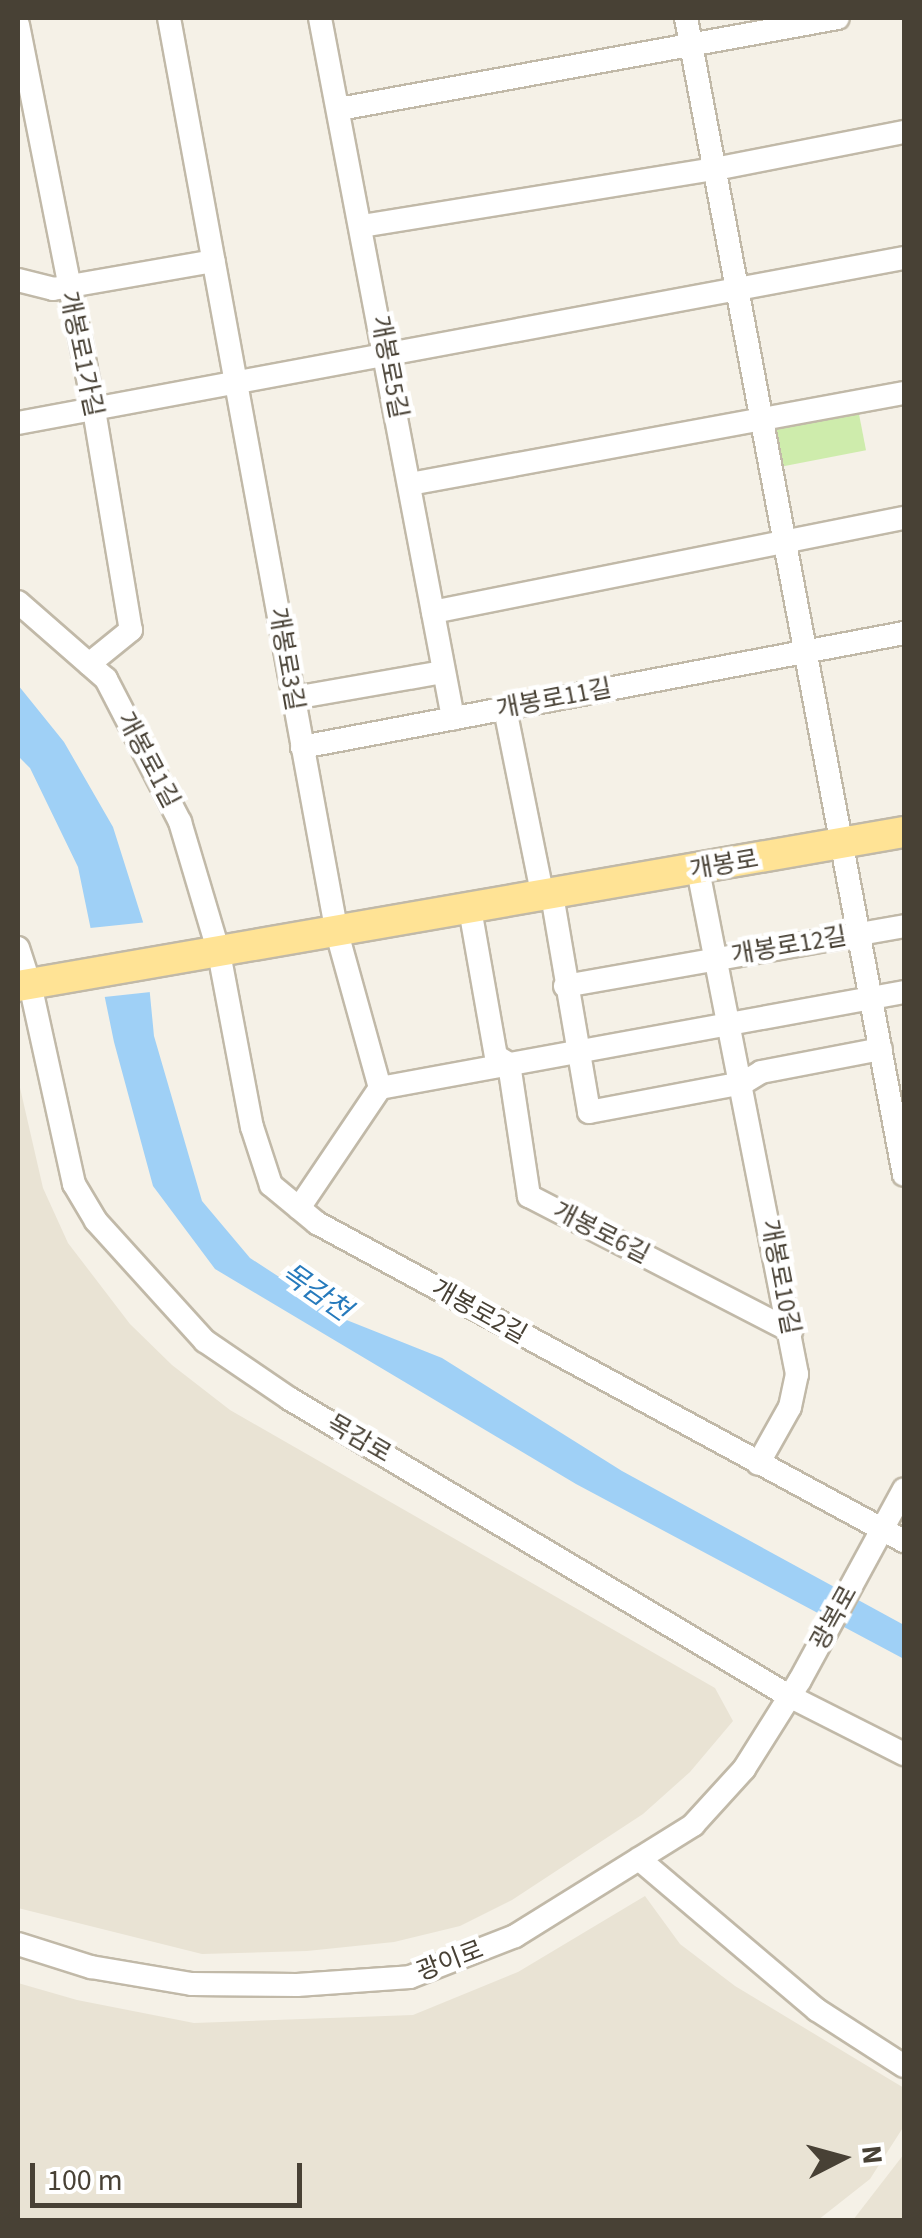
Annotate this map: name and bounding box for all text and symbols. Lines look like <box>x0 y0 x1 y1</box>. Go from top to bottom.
street label: 개봉로1가길 <box>53 289 109 419</box>
street label: 개봉로5길 <box>364 313 414 421</box>
street label: 개봉로3길 <box>262 605 310 713</box>
street label: 개봉로11길 <box>494 673 614 725</box>
street label: 개봉로1길 <box>110 707 186 813</box>
street label: 개봉로 <box>687 844 761 886</box>
street label: 개봉로12길 <box>729 921 849 971</box>
street label: 개봉로6길 <box>548 1196 654 1270</box>
street label: 개봉로10길 <box>754 1217 806 1337</box>
water label: 목감천 <box>275 1256 357 1328</box>
street label: 개봉로2길 <box>426 1274 532 1350</box>
street label: 목감로 <box>322 1409 396 1469</box>
street label: 광복로 <box>804 1581 864 1655</box>
street label: 광이로 <box>412 1935 488 1987</box>
north arrow <box>792 2108 892 2208</box>
scale bar <box>35 2143 308 2205</box>
text: N <box>851 2144 893 2166</box>
text: 100 m <box>47 2159 123 2202</box>

